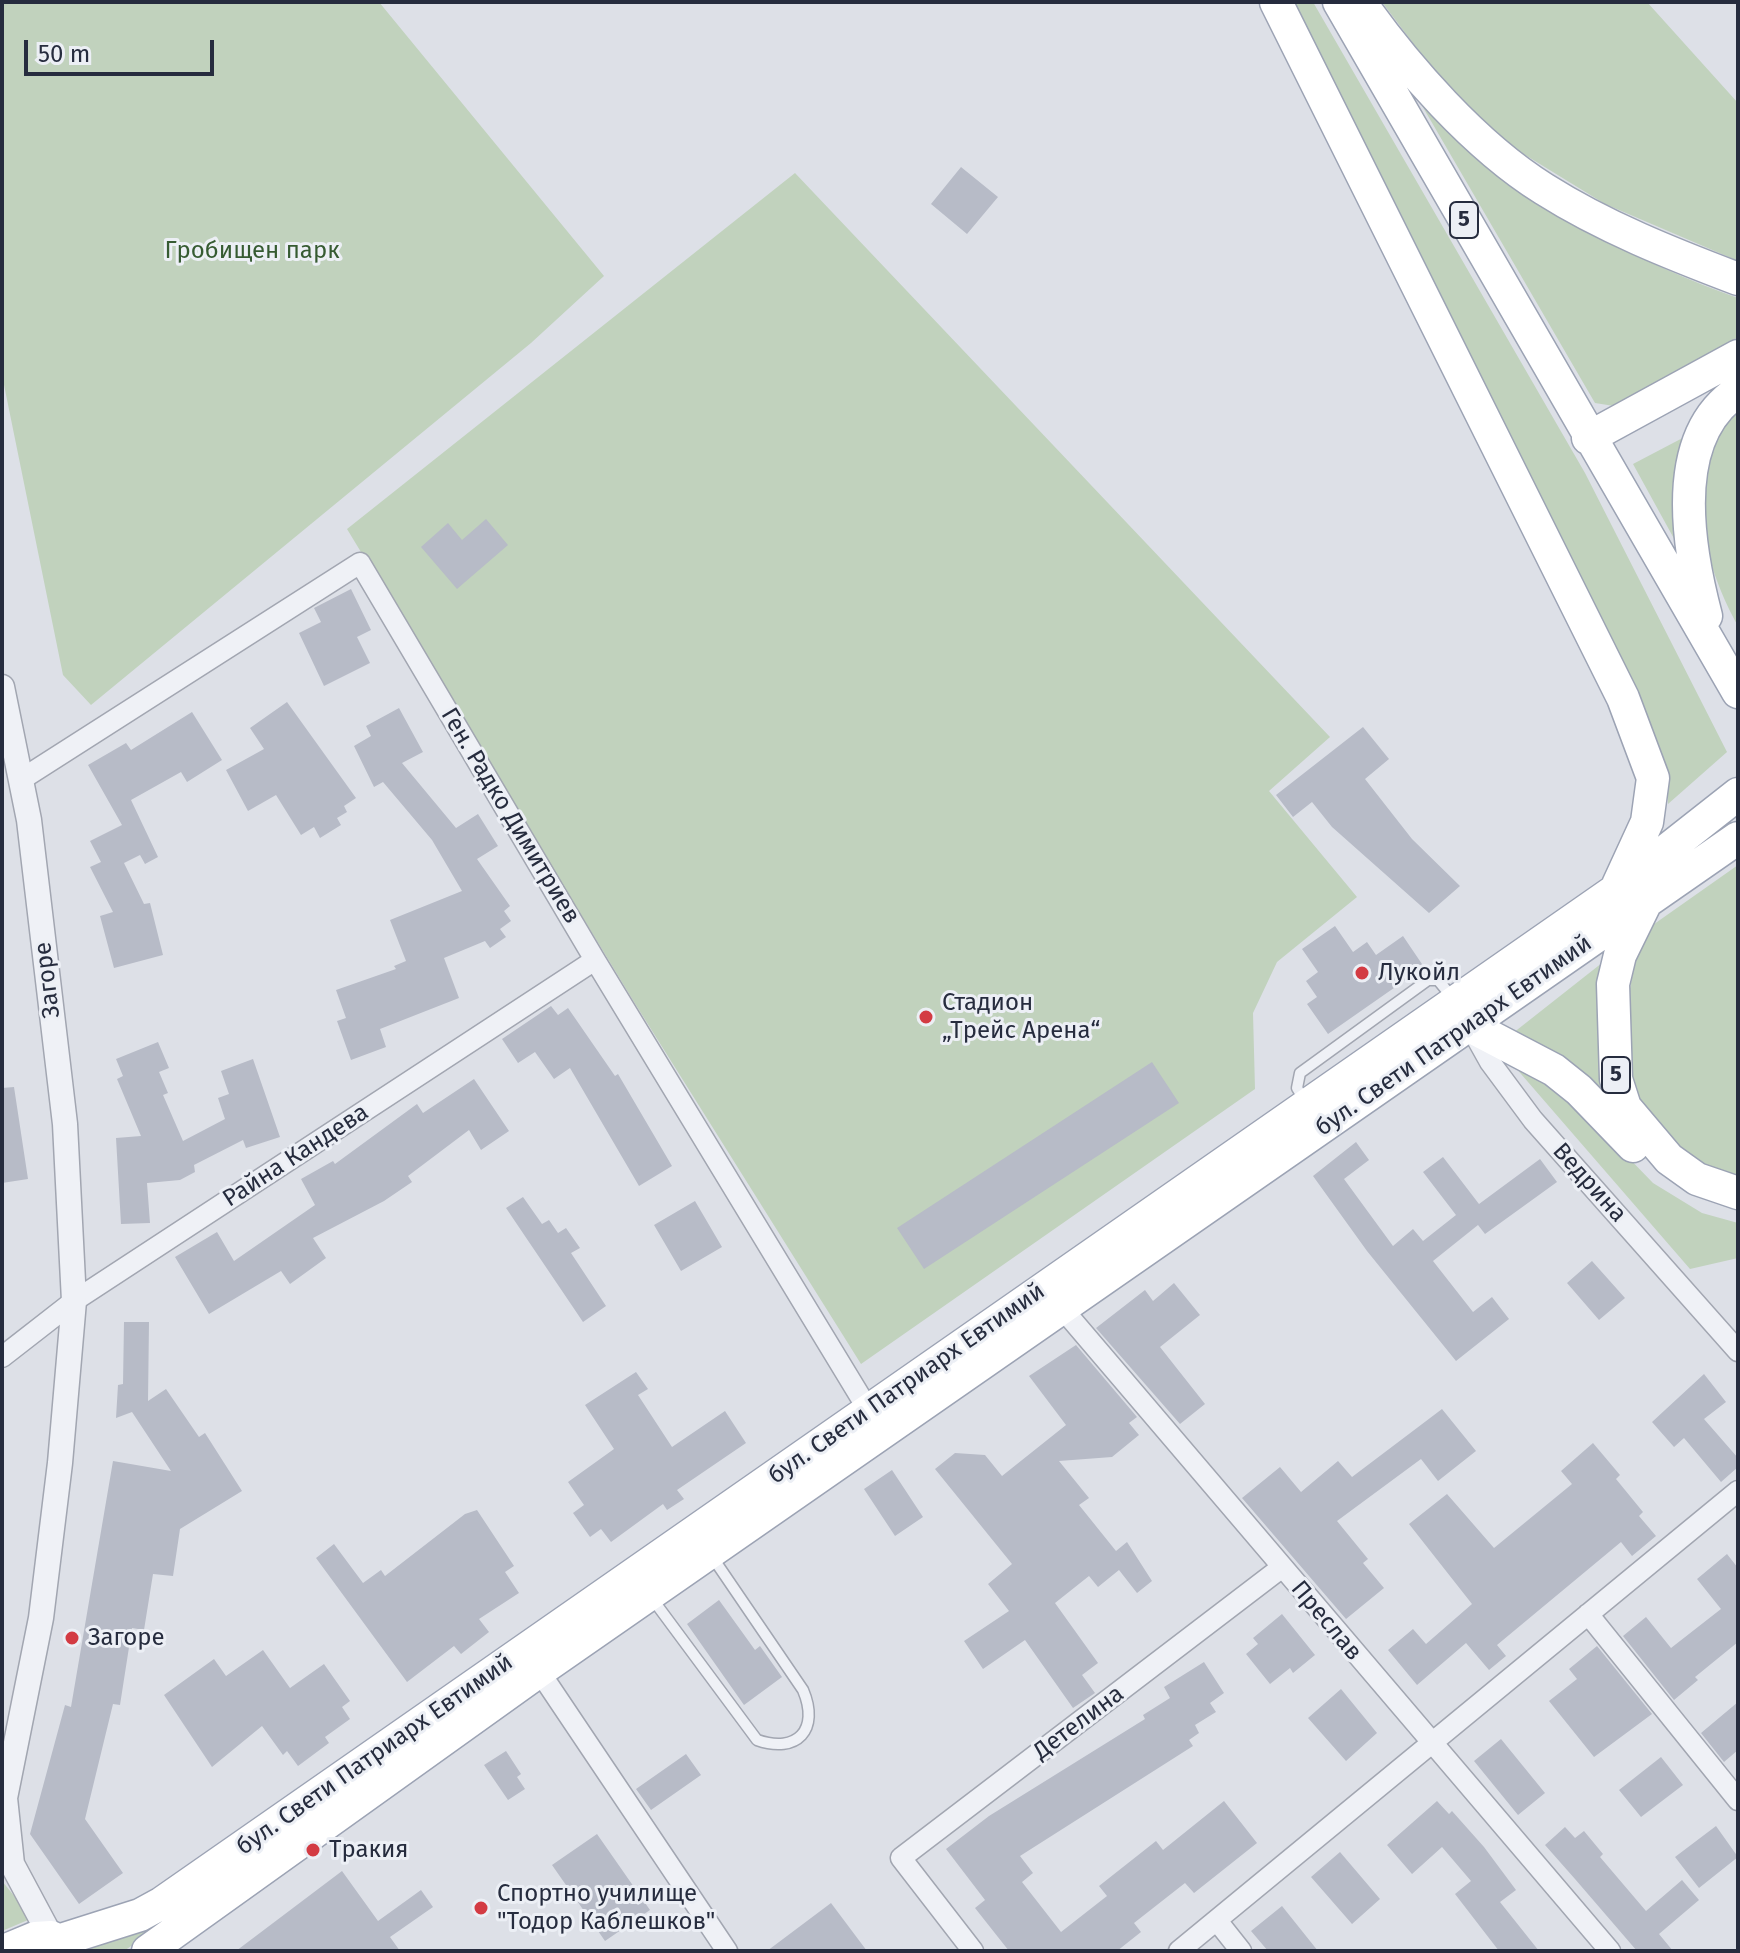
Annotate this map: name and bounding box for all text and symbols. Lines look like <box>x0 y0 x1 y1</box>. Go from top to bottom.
scale bar <box>28 24 218 74</box>
text: 50 m <box>38 40 90 68</box>
road number: 5 <box>1450 202 1478 238</box>
park label: Гробищен парк <box>164 237 340 265</box>
street label: Ген. Радко Димитриев <box>434 703 586 929</box>
street label: бул. Свети Патриарх Евтимий <box>1310 929 1598 1143</box>
street label: Загоре <box>29 940 67 1020</box>
place label: Лукойл <box>1378 959 1460 987</box>
marker: Лукойл <box>1353 964 1371 982</box>
place label: Стадион „Трейс Арена“ <box>942 989 1100 1045</box>
marker: Стадион „Трейс Арена“ <box>917 1008 935 1026</box>
road number: 5 <box>1602 1057 1630 1093</box>
street label: Райна Кандева <box>218 1098 374 1214</box>
street label: Ведрина <box>1546 1137 1632 1229</box>
street label: бул. Свети Патриарх Евтимий <box>763 1277 1051 1491</box>
street label: Преслав <box>1284 1575 1368 1667</box>
place label: Загоре <box>88 1624 165 1652</box>
marker: Загоре <box>63 1629 81 1647</box>
street label: бул. Свети Патриарх Евтимий <box>231 1648 519 1862</box>
street label: Детелина <box>1028 1680 1130 1766</box>
place label: Тракия <box>329 1836 409 1864</box>
marker: Тракия <box>304 1841 322 1859</box>
place label: Спортно училище "Тодор Каблешков" <box>497 1880 715 1936</box>
marker: Спортно училище "Тодор Каблешков" <box>472 1899 490 1917</box>

